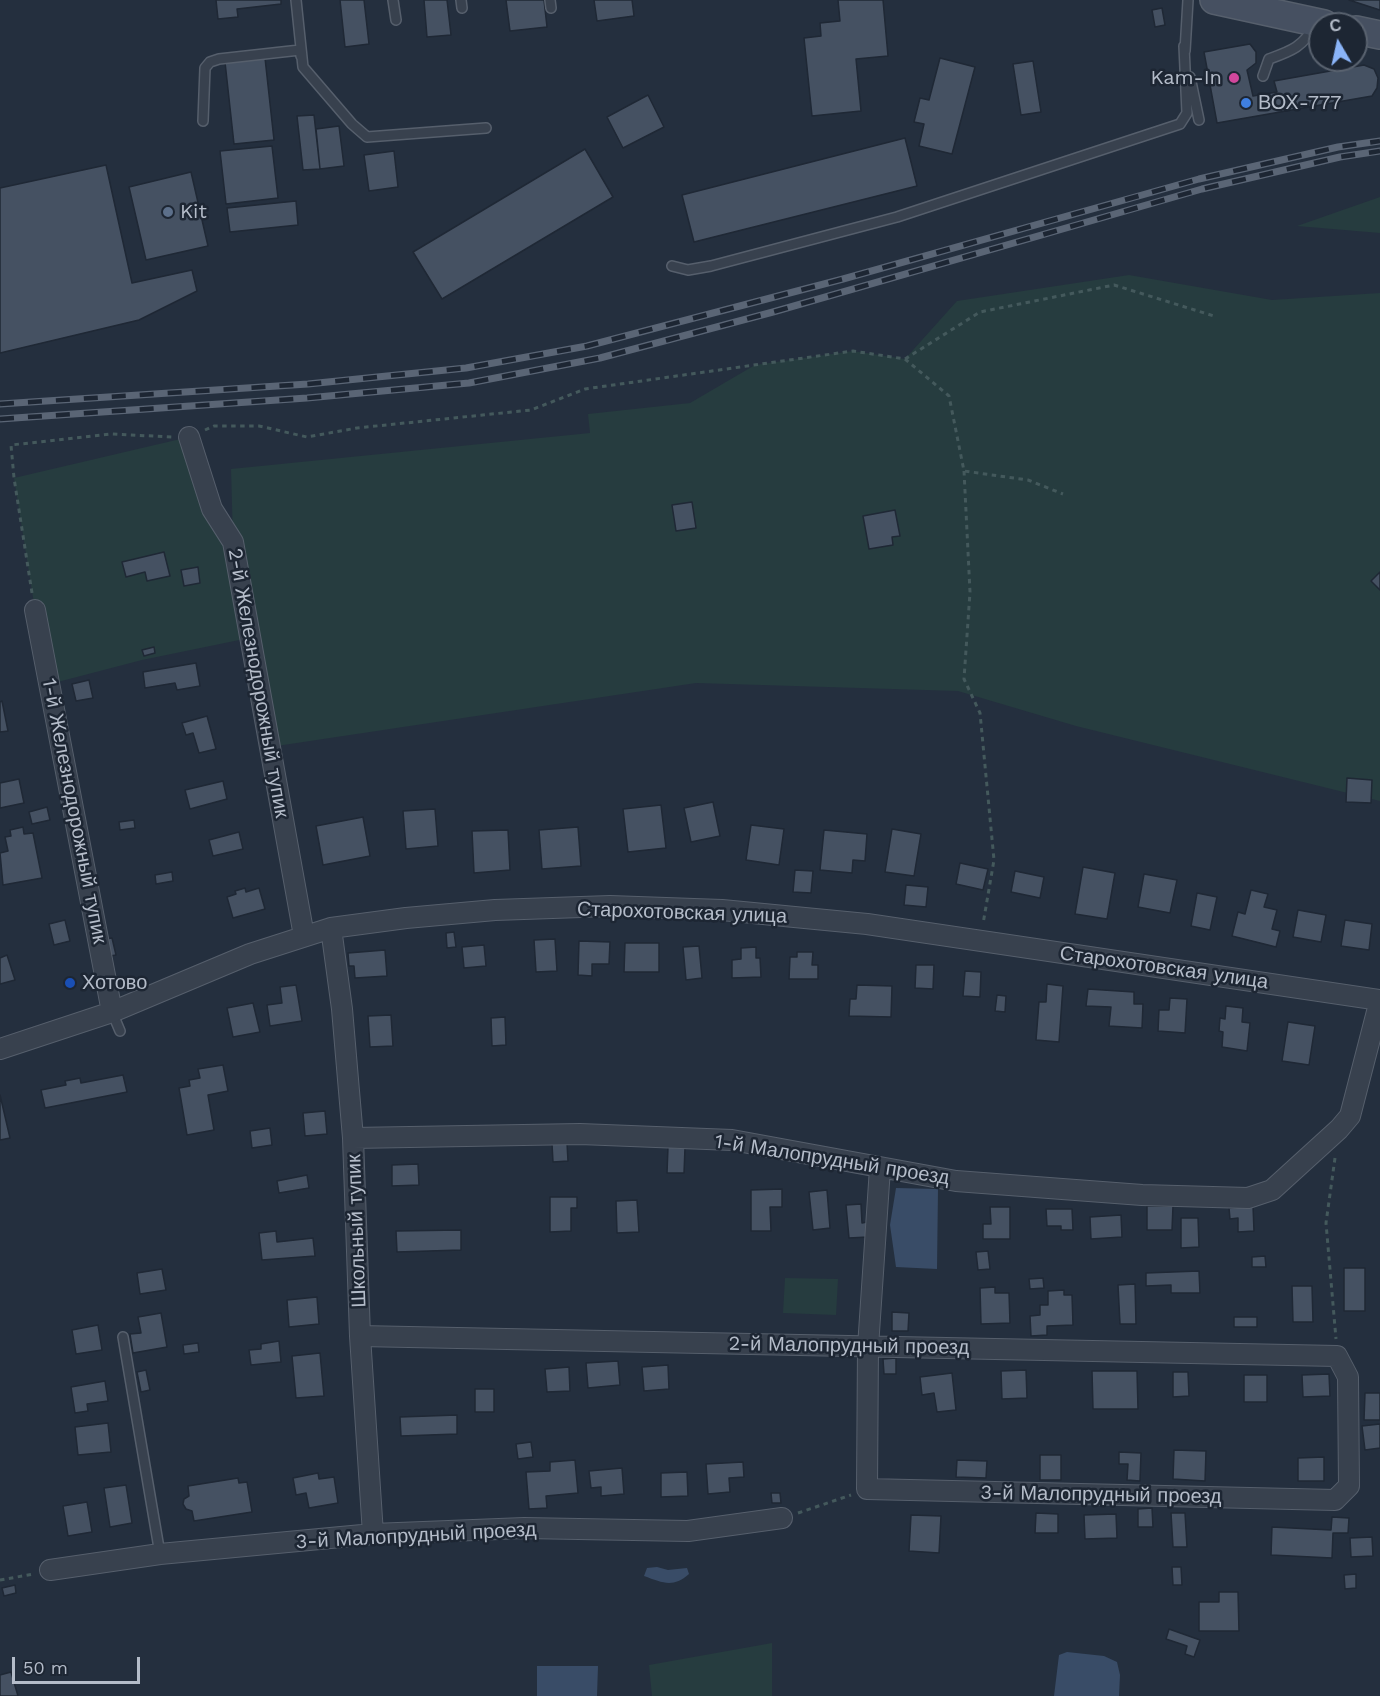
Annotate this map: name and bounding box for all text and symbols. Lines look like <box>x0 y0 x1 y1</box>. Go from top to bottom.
north arrow <box>1308 12 1368 72</box>
text: С <box>1328 15 1343 36</box>
place label: Kam-In <box>1150 66 1222 90</box>
marker: Kam-In <box>1227 71 1241 85</box>
place label: ВОХ-777 <box>1258 91 1341 115</box>
marker: ВОХ-777 <box>1239 96 1253 110</box>
place label: Kit <box>180 200 207 224</box>
marker: Kit <box>161 205 175 219</box>
street label: 2-й Железнодорожный тупик <box>222 546 294 820</box>
street label: 1-й Железнодорожный тупик <box>36 676 112 946</box>
street label: Старохотовская улица <box>576 897 788 929</box>
street label: Старохотовская улица <box>1058 941 1270 995</box>
place label: Хотово <box>82 971 147 995</box>
marker: Хотово <box>63 976 77 990</box>
street label: 1-й Малопрудный проезд <box>713 1130 951 1190</box>
street label: Школьный тупик <box>342 1154 372 1308</box>
street label: 2-й Малопрудный проезд <box>728 1332 970 1360</box>
street label: 3-й Малопрудный проезд <box>980 1481 1222 1509</box>
street label: 3-й Малопрудный проезд <box>295 1518 537 1554</box>
scale bar <box>15 1645 142 1683</box>
text: 50 m <box>23 1657 68 1678</box>

